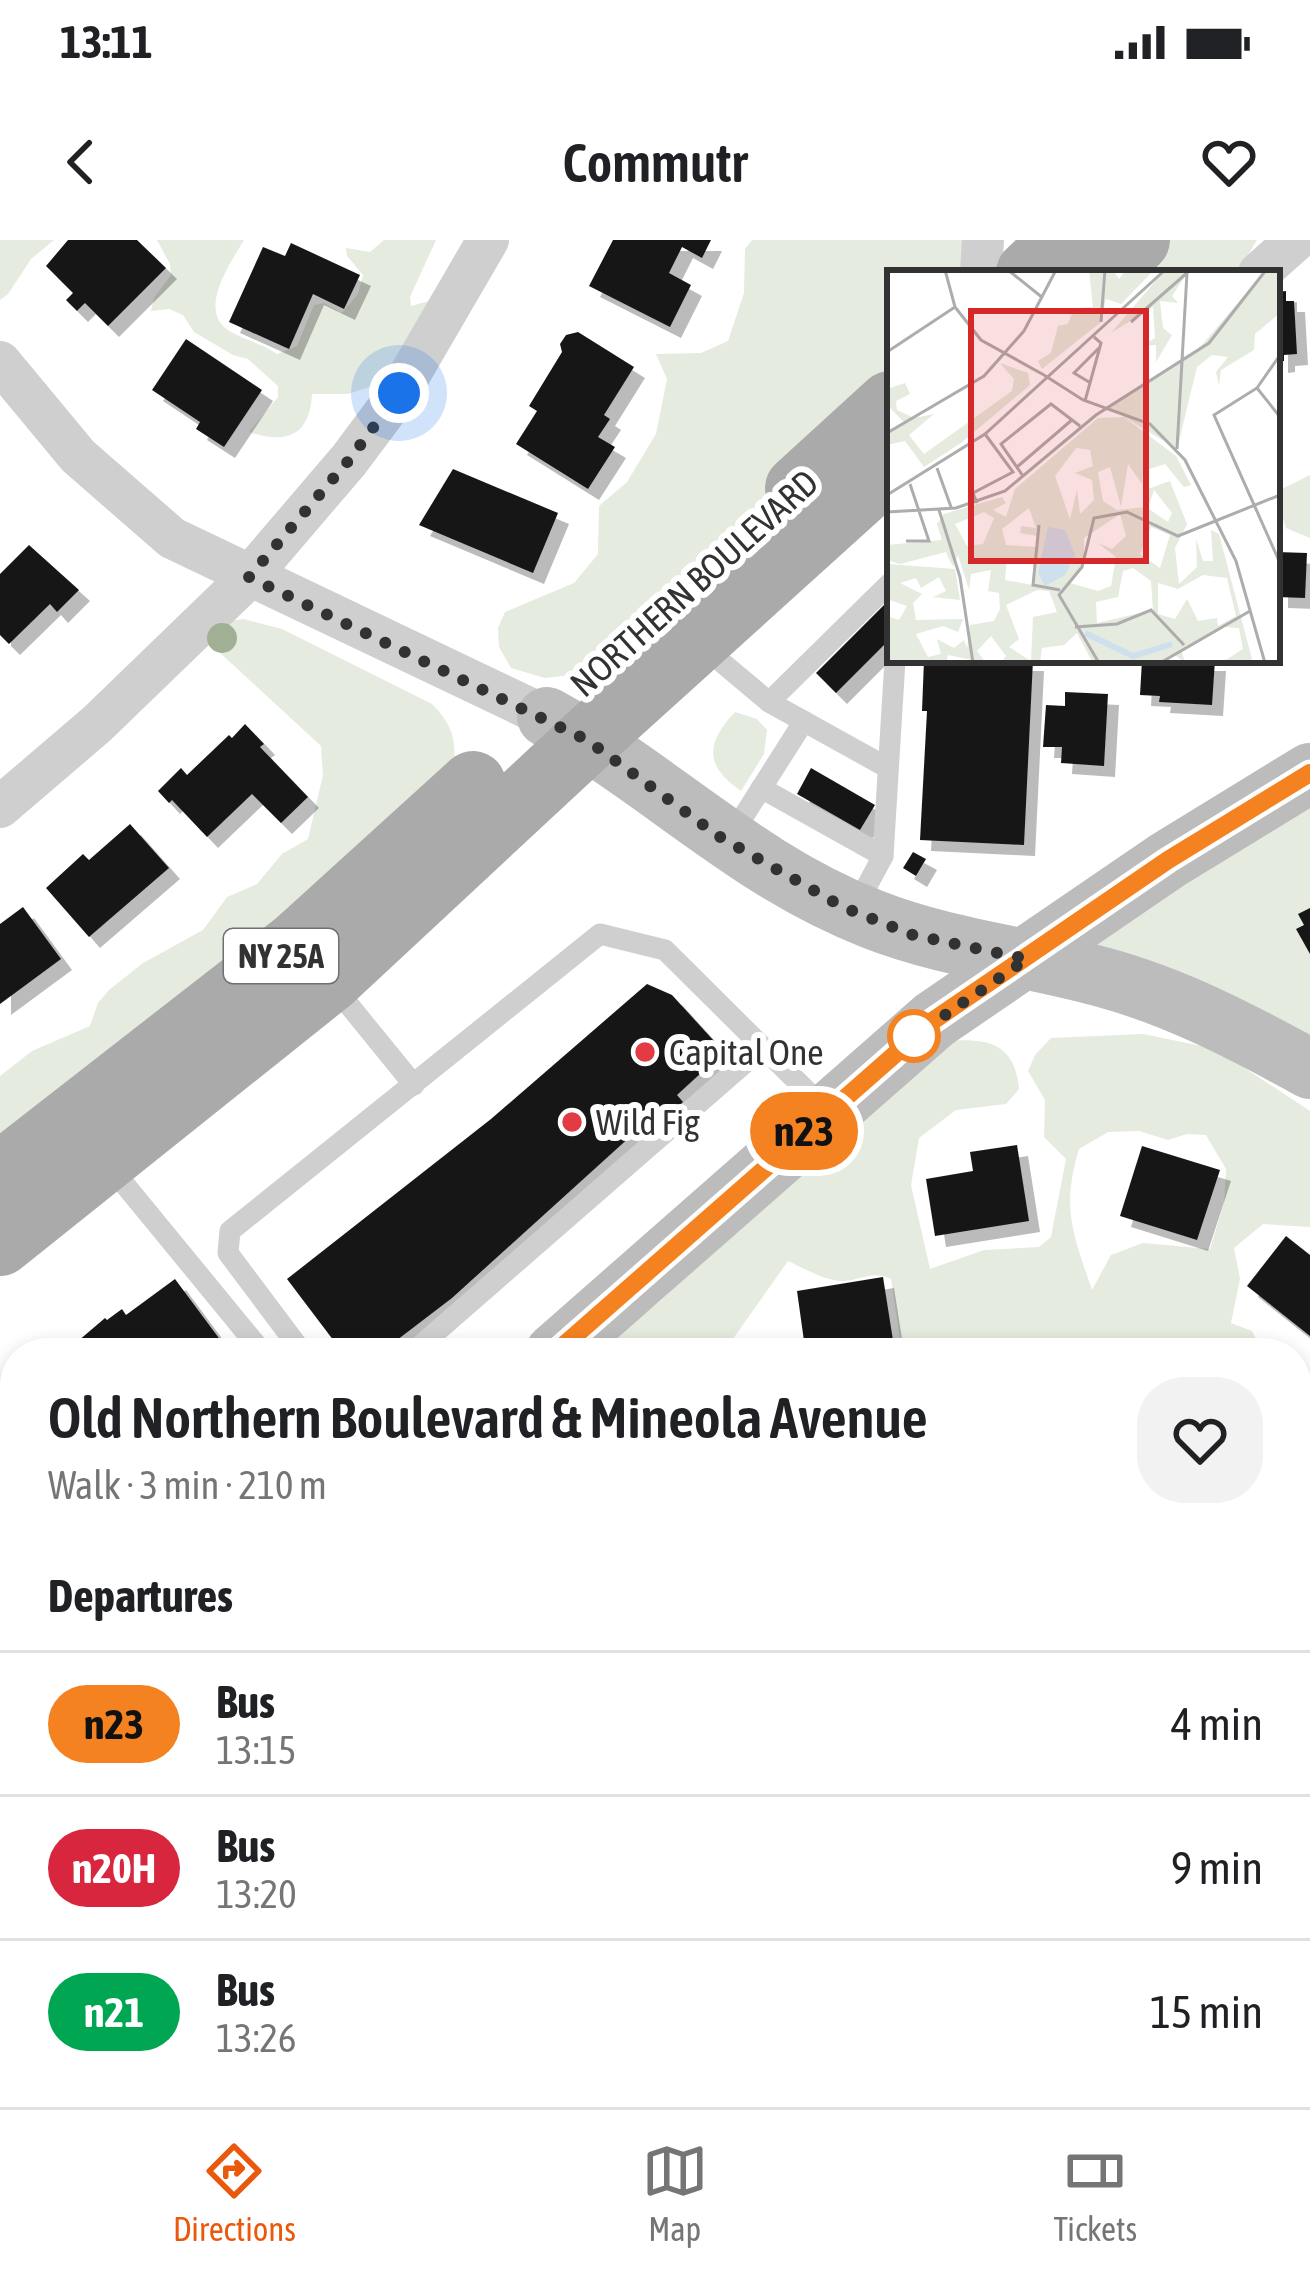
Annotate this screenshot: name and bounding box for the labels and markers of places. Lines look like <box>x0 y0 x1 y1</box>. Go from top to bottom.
unlabelled marker <box>889 1011 939 1061</box>
place label: Capital One <box>669 1031 824 1073</box>
marker: Capital One <box>632 1039 658 1065</box>
place label: Wild Fig <box>596 1101 700 1143</box>
marker: Wild Fig <box>559 1109 585 1135</box>

